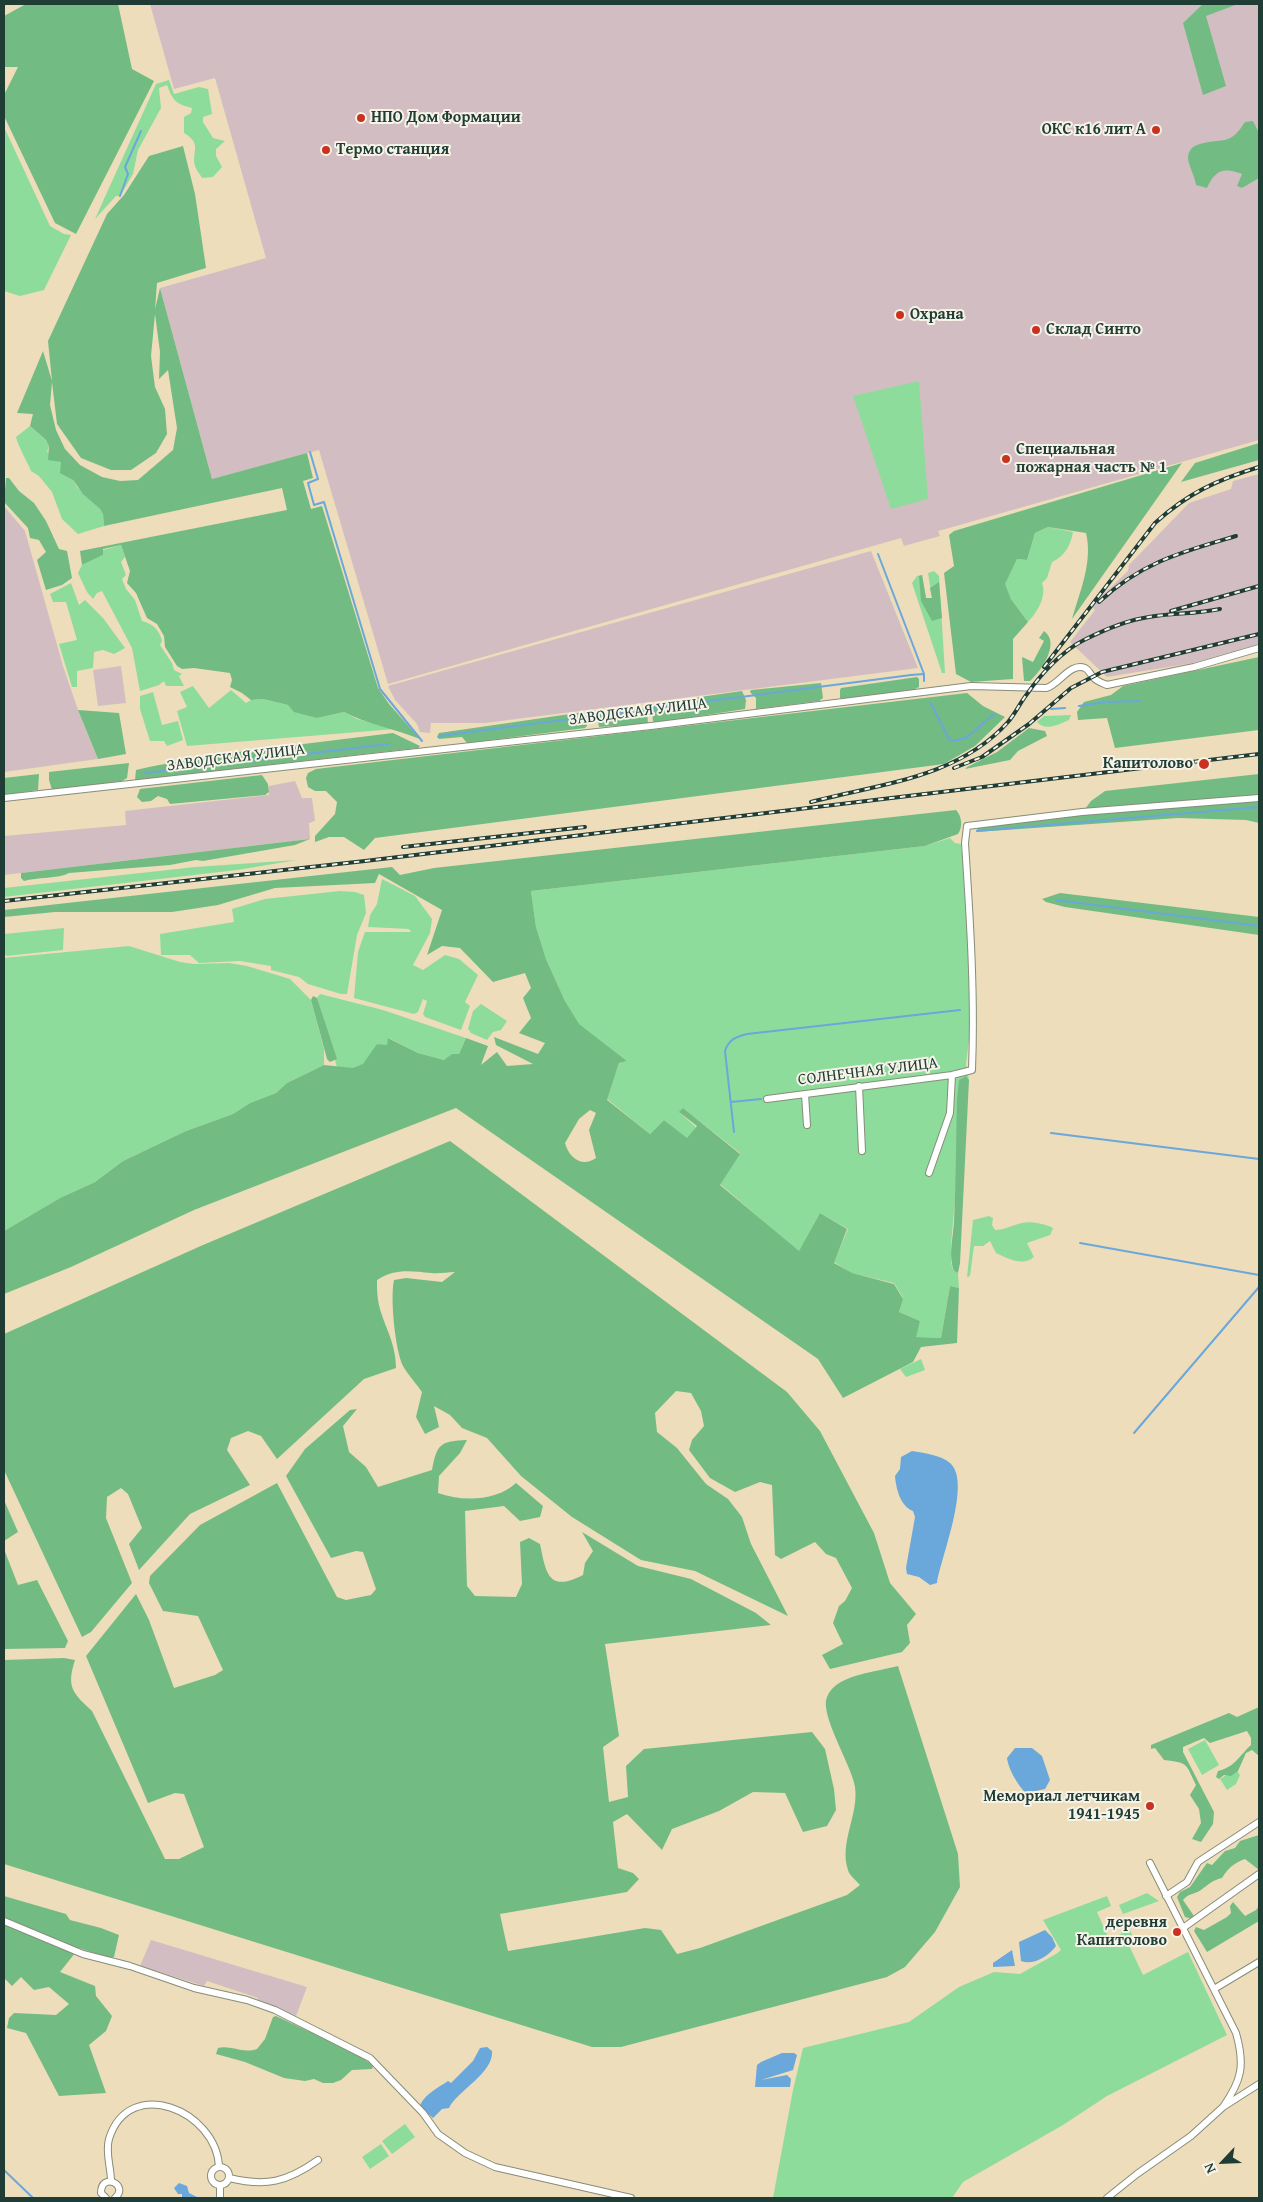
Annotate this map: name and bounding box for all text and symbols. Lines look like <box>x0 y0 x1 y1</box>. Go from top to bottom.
place label: НПО Дом Формации <box>371 108 521 128</box>
marker: НПО Дом Формации <box>355 112 367 124</box>
place label: ОКС к16 лит А <box>1042 120 1146 140</box>
marker: ОКС к16 лит А <box>1150 124 1162 136</box>
place label: Термо станция <box>336 140 449 160</box>
marker: Термо станция <box>320 144 332 156</box>
place label: Охрана <box>910 305 964 325</box>
marker: Охрана <box>894 309 906 321</box>
place label: Склад Синто <box>1046 320 1141 340</box>
marker: Склад Синто <box>1030 324 1042 336</box>
place label: Специальная пожарная часть № 1 <box>1016 440 1167 478</box>
marker: Специальная пожарная часть № 1 <box>1000 453 1012 465</box>
street label: ЗАВОДСКАЯ УЛИЦА <box>568 694 708 730</box>
street label: ЗАВОДСКАЯ УЛИЦА <box>166 740 306 776</box>
place label: Капитолово <box>1103 754 1193 774</box>
marker: Капитолово <box>1197 757 1211 771</box>
street label: СОЛНЕЧНАЯ УЛИЦА <box>797 1054 939 1090</box>
place label: Мемориал летчикам 1941-1945 <box>983 1787 1140 1825</box>
marker: Мемориал летчикам 1941-1945 <box>1144 1800 1156 1812</box>
place label: деревня Капитолово <box>1077 1913 1167 1951</box>
marker: деревня Капитолово <box>1171 1926 1183 1938</box>
north arrow <box>1198 2137 1248 2187</box>
text: N <box>1198 2160 1220 2177</box>

